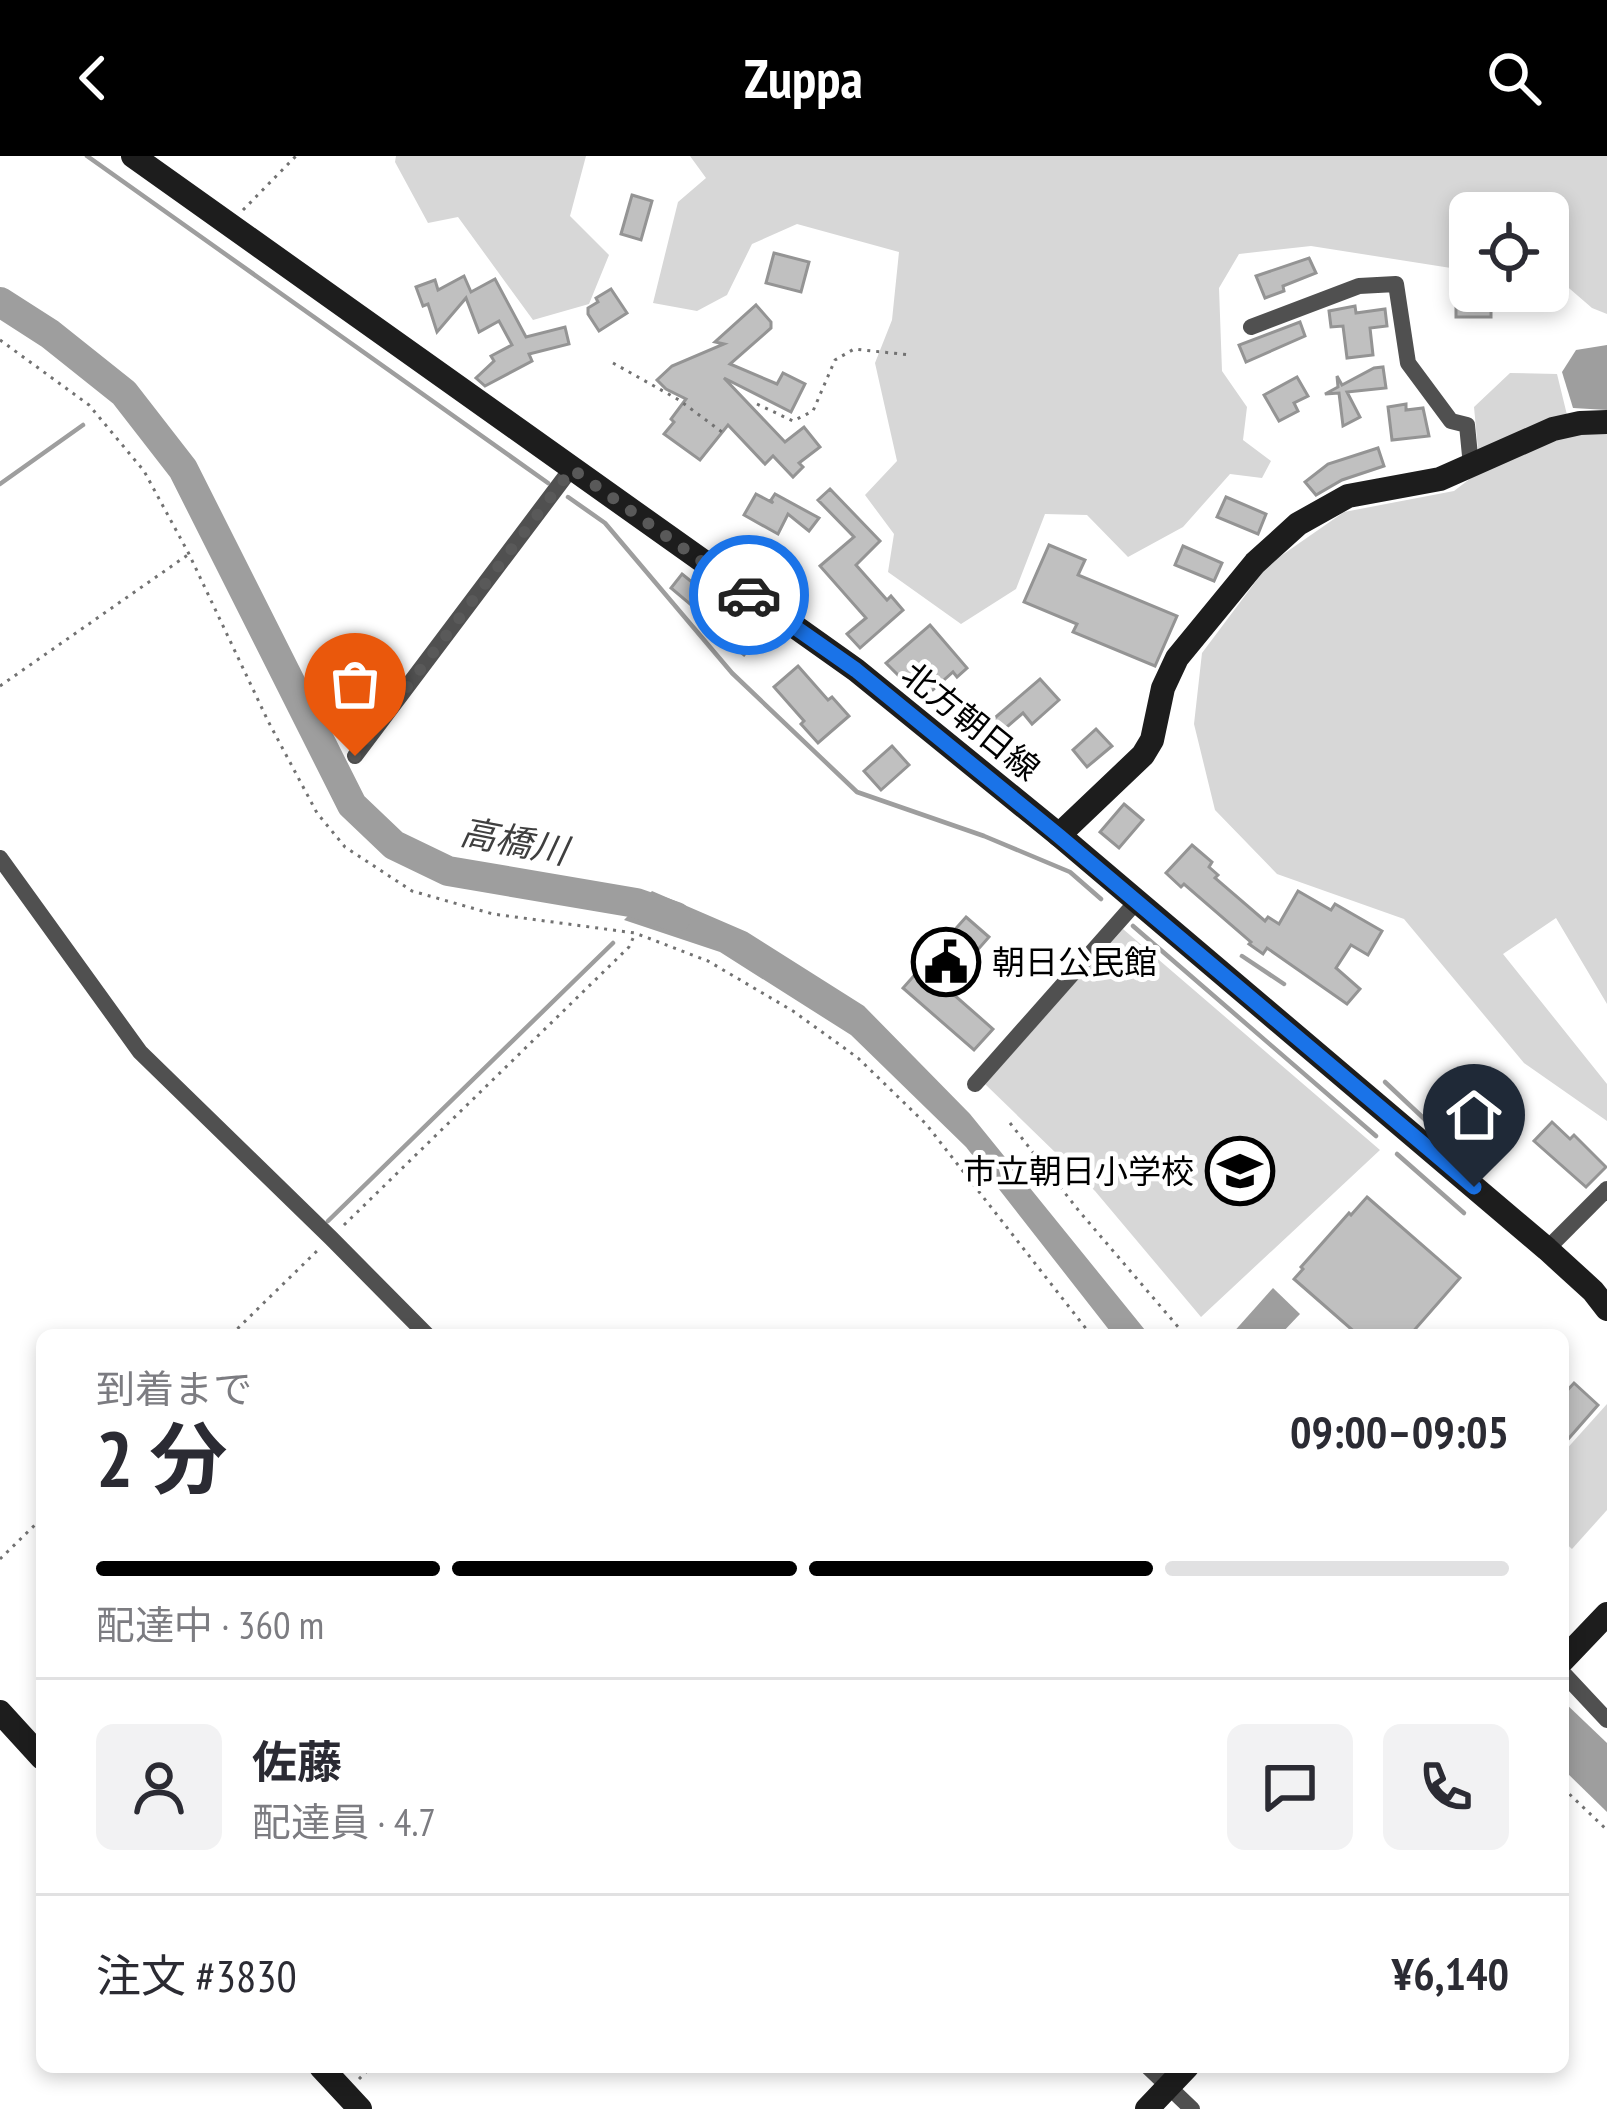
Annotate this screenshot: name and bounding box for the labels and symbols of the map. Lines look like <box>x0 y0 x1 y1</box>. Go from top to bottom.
courier <box>689 535 809 655</box>
pin <box>304 633 406 756</box>
street label: 北方朝日線 <box>894 652 1049 789</box>
water label: 高橋川 <box>457 807 576 875</box>
public building icon: 朝日公民館 <box>911 927 981 997</box>
place label: 朝日公民館 <box>992 940 1157 983</box>
pin <box>1423 1064 1525 1187</box>
school or university icon: 市立朝日小学校 <box>1205 1136 1275 1206</box>
place label: 市立朝日小学校 <box>963 1149 1194 1192</box>

